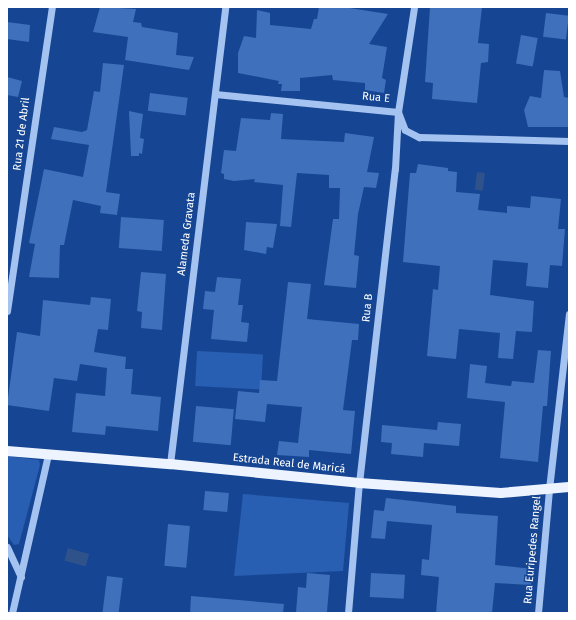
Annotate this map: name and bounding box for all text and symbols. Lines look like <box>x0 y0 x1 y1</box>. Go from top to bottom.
street label: Rua E <box>361 90 391 106</box>
street label: Rua 21 de Abril <box>11 97 33 171</box>
street label: Alameda Gravata <box>175 191 199 277</box>
street label: Rua B <box>360 293 376 323</box>
street label: Estrada Real de Maricá <box>232 452 346 476</box>
street label: Rua Euripedes Rangel <box>522 495 544 605</box>

